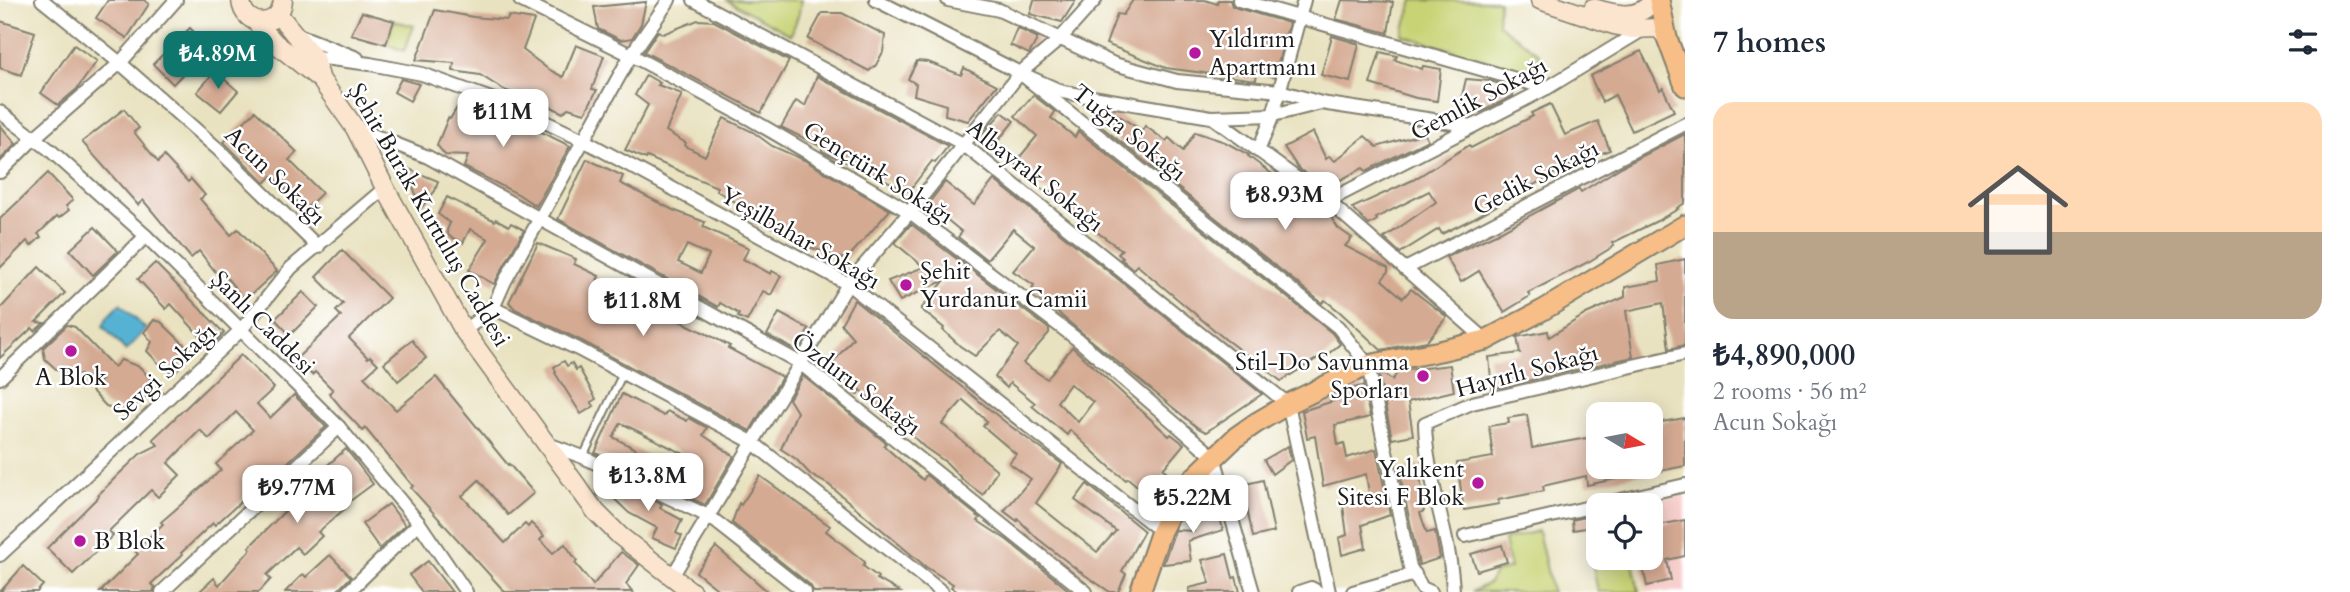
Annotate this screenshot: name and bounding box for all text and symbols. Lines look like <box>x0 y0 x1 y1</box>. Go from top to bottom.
text: 7 homes <box>1713 22 1826 63</box>
place label: Yıldırım Apartmanı <box>1209 23 1317 84</box>
icon: filters <box>2284 23 2322 61</box>
pin: ₺4.89M <box>161 32 275 91</box>
text: ₺4.89M <box>179 38 257 69</box>
marker: Yıldırım Apartmanı <box>1187 45 1203 61</box>
street label: Gemlik Sokağı <box>1405 49 1554 149</box>
street label: Şehit Burak Kurtuluş Caddesi <box>340 77 518 353</box>
street label: Tuğra Sokağı <box>1065 77 1193 189</box>
pin: ₺11M <box>462 90 544 149</box>
text: ₺11M <box>473 96 533 127</box>
street label: Albayrak Sokağı <box>959 112 1111 240</box>
street label: Gençtürk Sokağı <box>796 114 960 233</box>
street label: Acun Sokağı <box>217 119 333 233</box>
street label: Gedik Sokağı <box>1467 132 1605 224</box>
icon: home <box>1955 147 2081 273</box>
pin: ₺8.93M <box>1228 173 1342 232</box>
street label: Yeşilbahar Sokağı <box>714 179 886 297</box>
text: ₺8.93M <box>1246 179 1324 210</box>
place label: Şehit Yurdanur Camii <box>920 255 1088 316</box>
street label: Şanlı Caddesi <box>204 264 323 383</box>
marker: Şehit Yurdanur Camii <box>898 277 914 293</box>
pin: ₺11.8M <box>586 278 700 338</box>
text: ₺11.8M <box>604 285 682 316</box>
street label: Sevgi Sokağı <box>106 315 224 428</box>
street label: Özduru Sokağı <box>784 324 928 444</box>
text: ₺4,890,000 <box>1713 335 1855 376</box>
street label: Hayırlı Sokağı <box>1452 336 1602 406</box>
marker: A Blok <box>63 343 79 359</box>
place label: Stil-Do Savunma Sporları <box>1235 346 1410 407</box>
place label: A Blok <box>35 361 107 394</box>
marker: Stil-Do Savunma Sporları <box>1415 368 1431 384</box>
text: 2 rooms · 56 m² <box>1713 376 1866 407</box>
north arrow <box>1586 402 1662 480</box>
map controls <box>1586 402 1663 570</box>
text: Acun Sokağı <box>1713 407 1837 438</box>
place label: Yalıkent Sitesi F Blok <box>1337 453 1464 514</box>
pin: ₺13.8M <box>591 454 705 513</box>
text: ₺13.8M <box>609 460 687 491</box>
pin: ₺9.77M <box>240 466 354 525</box>
text: ₺9.77M <box>258 472 336 503</box>
marker: Yalıkent Sitesi F Blok <box>1470 475 1486 491</box>
pin: ₺5.22M <box>1136 476 1250 535</box>
text: ₺5.22M <box>1154 482 1232 513</box>
button: locate <box>1586 493 1663 570</box>
place label: B Blok <box>94 525 165 558</box>
marker: B Blok <box>72 533 88 549</box>

